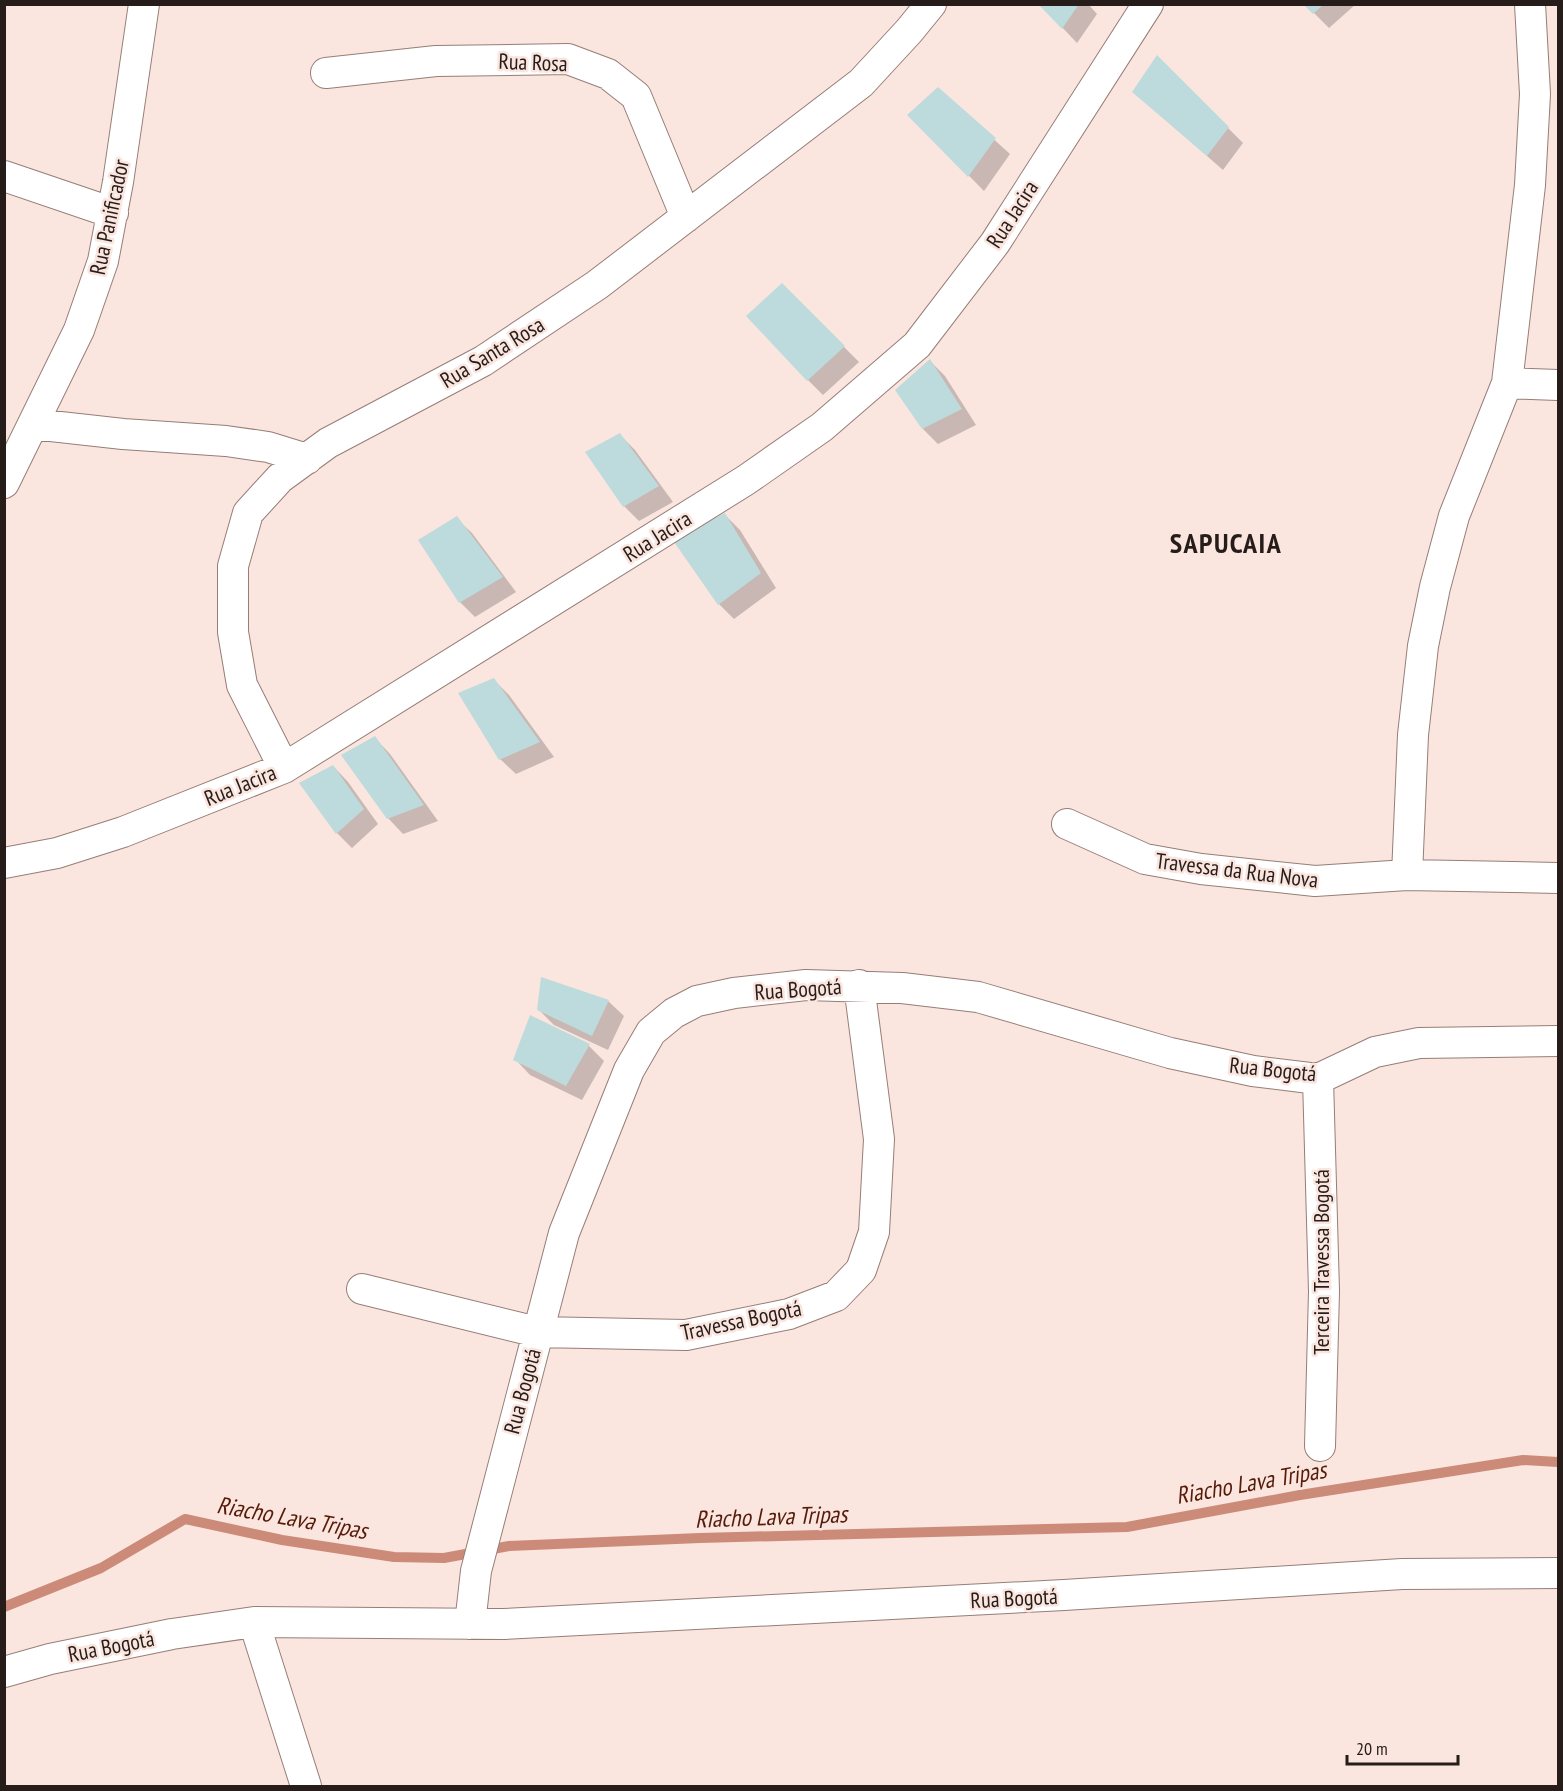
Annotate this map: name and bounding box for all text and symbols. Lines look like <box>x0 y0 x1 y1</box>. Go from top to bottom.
street label: Rua Rosa <box>498 47 568 77</box>
street label: Rua Panificador <box>83 157 135 277</box>
street label: Rua Jacira <box>980 175 1044 253</box>
street label: Rua Santa Rosa <box>435 310 549 394</box>
street label: Rua Jacira <box>618 504 696 568</box>
district label: SAPUCAIA <box>1170 524 1282 561</box>
street label: Rua Jacira <box>200 758 280 812</box>
street label: Travessa da Rua Nova <box>1154 846 1320 894</box>
street label: Rua Bogotá <box>753 972 843 1006</box>
street label: Rua Bogotá <box>1228 1051 1318 1087</box>
street label: Terceira Travessa Bogotá <box>1307 1169 1335 1355</box>
street label: Travessa Bogotá <box>678 1294 804 1346</box>
street label: Rua Bogotá <box>497 1345 547 1437</box>
water label: Riacho Lava Tripas <box>1173 1454 1331 1511</box>
water label: Riacho Lava Tripas <box>214 1489 373 1546</box>
water label: Riacho Lava Tripas <box>694 1498 850 1535</box>
street label: Rua Bogotá <box>970 1582 1058 1614</box>
street label: Rua Bogotá <box>65 1624 157 1668</box>
scale bar <box>1347 1728 1458 1766</box>
text: 20 m <box>1356 1737 1388 1760</box>

